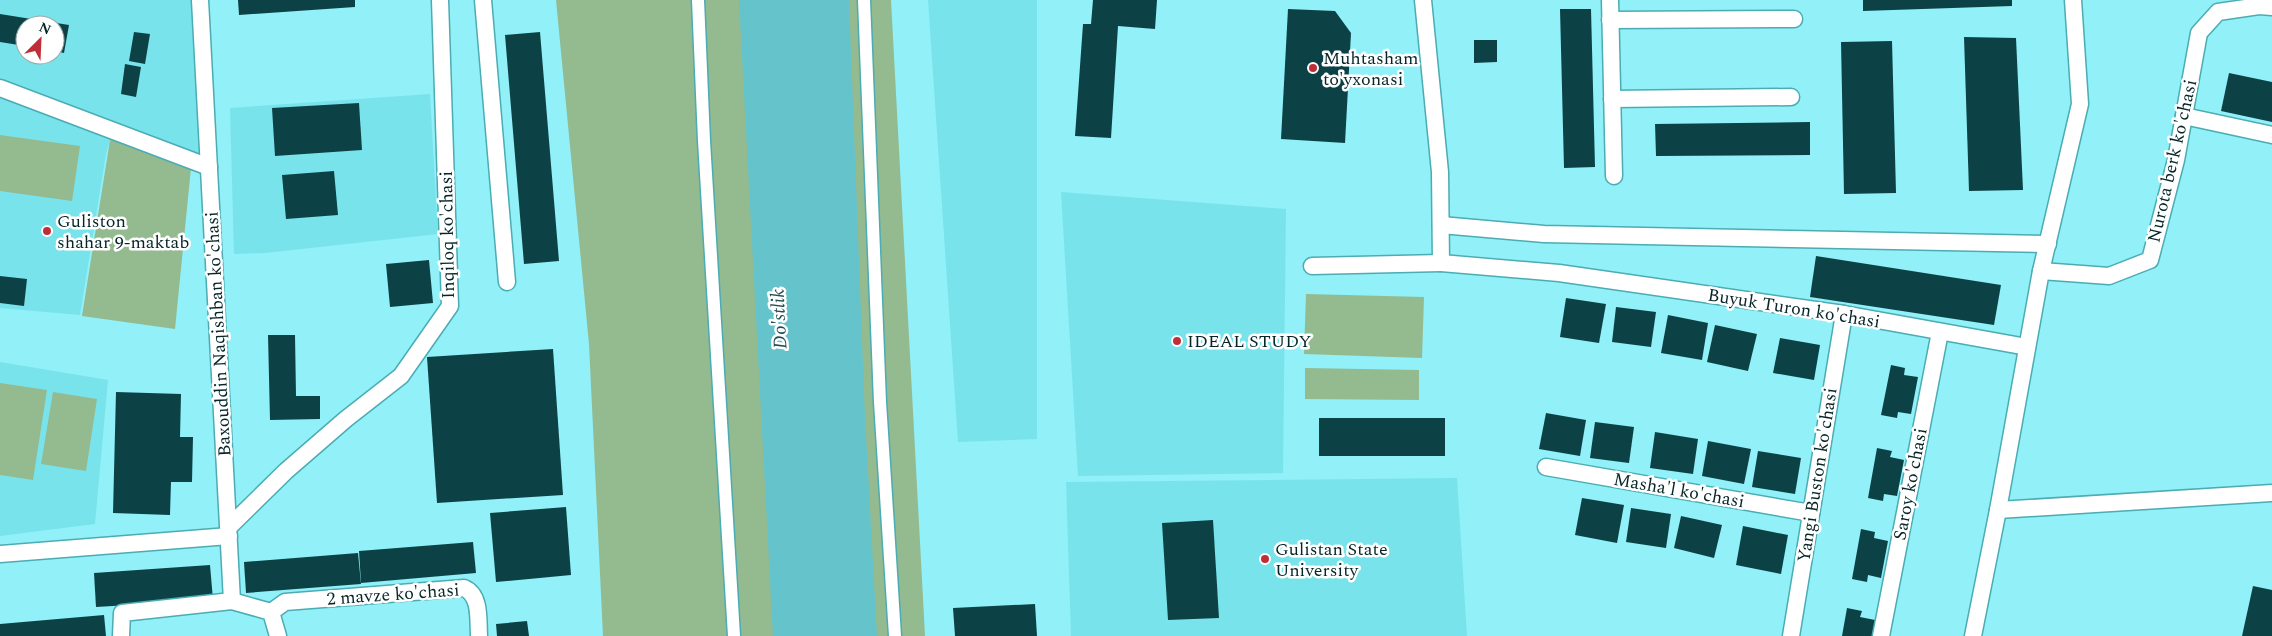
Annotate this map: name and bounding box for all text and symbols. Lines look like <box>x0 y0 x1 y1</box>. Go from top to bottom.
north arrow <box>15 15 65 65</box>
text: N <box>36 17 55 40</box>
place label: Muhtasham to'yxonasi <box>1323 45 1418 93</box>
marker: Muhtasham to'yxonasi <box>1307 62 1319 74</box>
street label: Nurota berk ko'chasi <box>2141 77 2204 245</box>
street label: Inqiloq ko'chasi <box>433 171 462 299</box>
place label: Guliston shahar 9-maktab <box>57 208 189 256</box>
street label: Baxouddin Naqishban ko'chasi <box>199 211 238 457</box>
marker: Guliston shahar 9-maktab <box>41 225 53 237</box>
street label: Buyuk Turon ko'chasi <box>1706 282 1882 335</box>
water label: Do'stlik <box>763 288 796 350</box>
place label: IDEAL STUDY <box>1187 328 1312 355</box>
marker: IDEAL STUDY <box>1171 335 1183 347</box>
street label: Yangi Buston ko'chasi <box>1790 386 1845 564</box>
street label: Saroy ko'chasi <box>1886 426 1935 543</box>
street label: Masha'l ko'chasi <box>1611 466 1746 515</box>
place label: Gulistan State University <box>1275 536 1388 584</box>
marker: Gulistan State University <box>1259 553 1271 565</box>
street label: 2 mavze ko'chasi <box>326 576 460 613</box>

